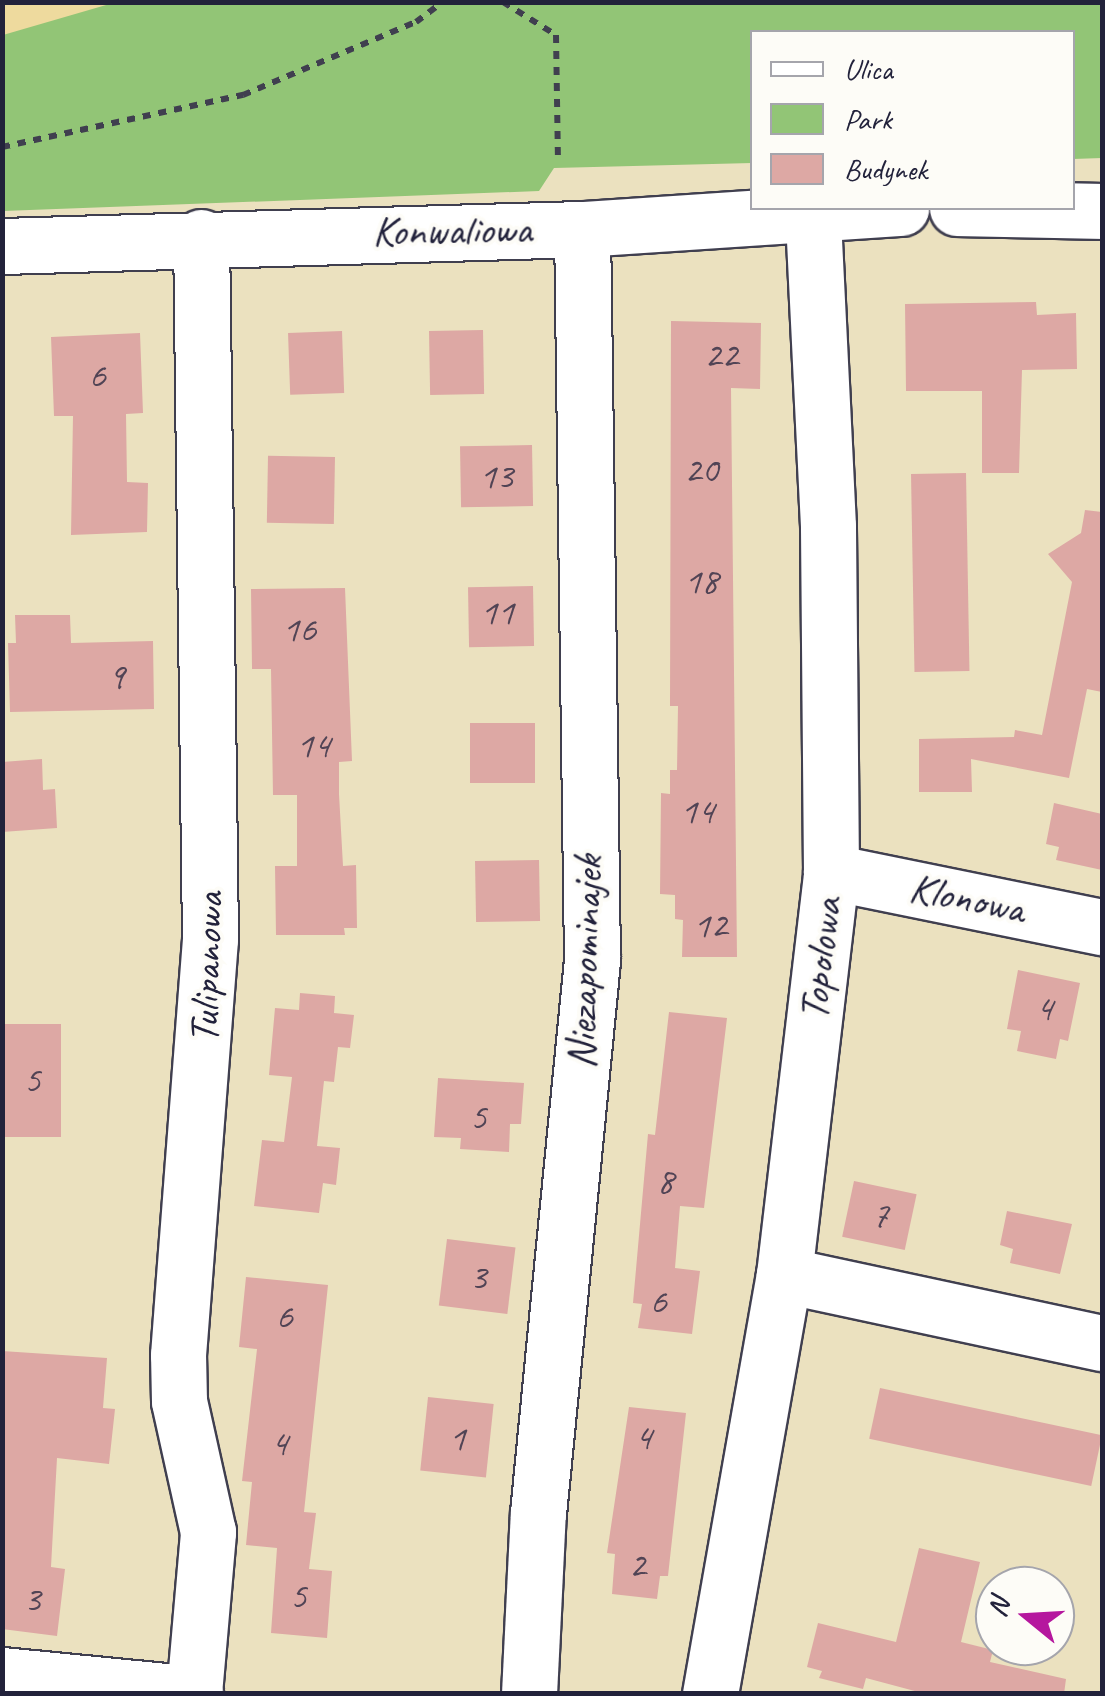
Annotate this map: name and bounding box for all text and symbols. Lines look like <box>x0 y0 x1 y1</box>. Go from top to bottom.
legend <box>750 30 1075 210</box>
text: Ulica <box>844 50 893 88</box>
text: Park <box>844 100 892 138</box>
text: Budynek <box>844 150 927 188</box>
street label: Konwaliowa <box>372 204 532 258</box>
house number: 22 <box>704 332 738 378</box>
house number: 6 <box>88 352 106 398</box>
house number: 20 <box>684 447 718 493</box>
house number: 13 <box>479 453 513 499</box>
house number: 18 <box>684 558 718 604</box>
house number: 11 <box>480 589 514 635</box>
house number: 16 <box>282 606 316 652</box>
house number: 9 <box>107 653 125 699</box>
house number: 14 <box>296 722 330 768</box>
house number: 14 <box>680 788 714 834</box>
street label: Niezapominajek <box>556 854 614 1070</box>
street label: Klonowa <box>905 863 1029 935</box>
street label: Tulipanowa <box>179 892 235 1044</box>
street label: Topolowa <box>788 895 854 1023</box>
house number: 12 <box>693 902 727 948</box>
house number: 4 <box>1035 985 1053 1031</box>
house number: 5 <box>23 1057 41 1103</box>
house number: 5 <box>469 1094 487 1140</box>
house number: 8 <box>656 1158 674 1204</box>
house number: 7 <box>871 1192 889 1238</box>
house number: 3 <box>469 1254 487 1300</box>
house number: 6 <box>649 1278 667 1324</box>
house number: 6 <box>275 1293 293 1339</box>
house number: 4 <box>634 1414 652 1460</box>
house number: 1 <box>448 1415 466 1461</box>
house number: 4 <box>270 1420 288 1466</box>
house number: 2 <box>628 1542 646 1588</box>
north arrow <box>975 1566 1075 1666</box>
house number: 5 <box>289 1573 307 1619</box>
house number: 3 <box>23 1576 41 1622</box>
text: N <box>979 1594 1017 1621</box>

